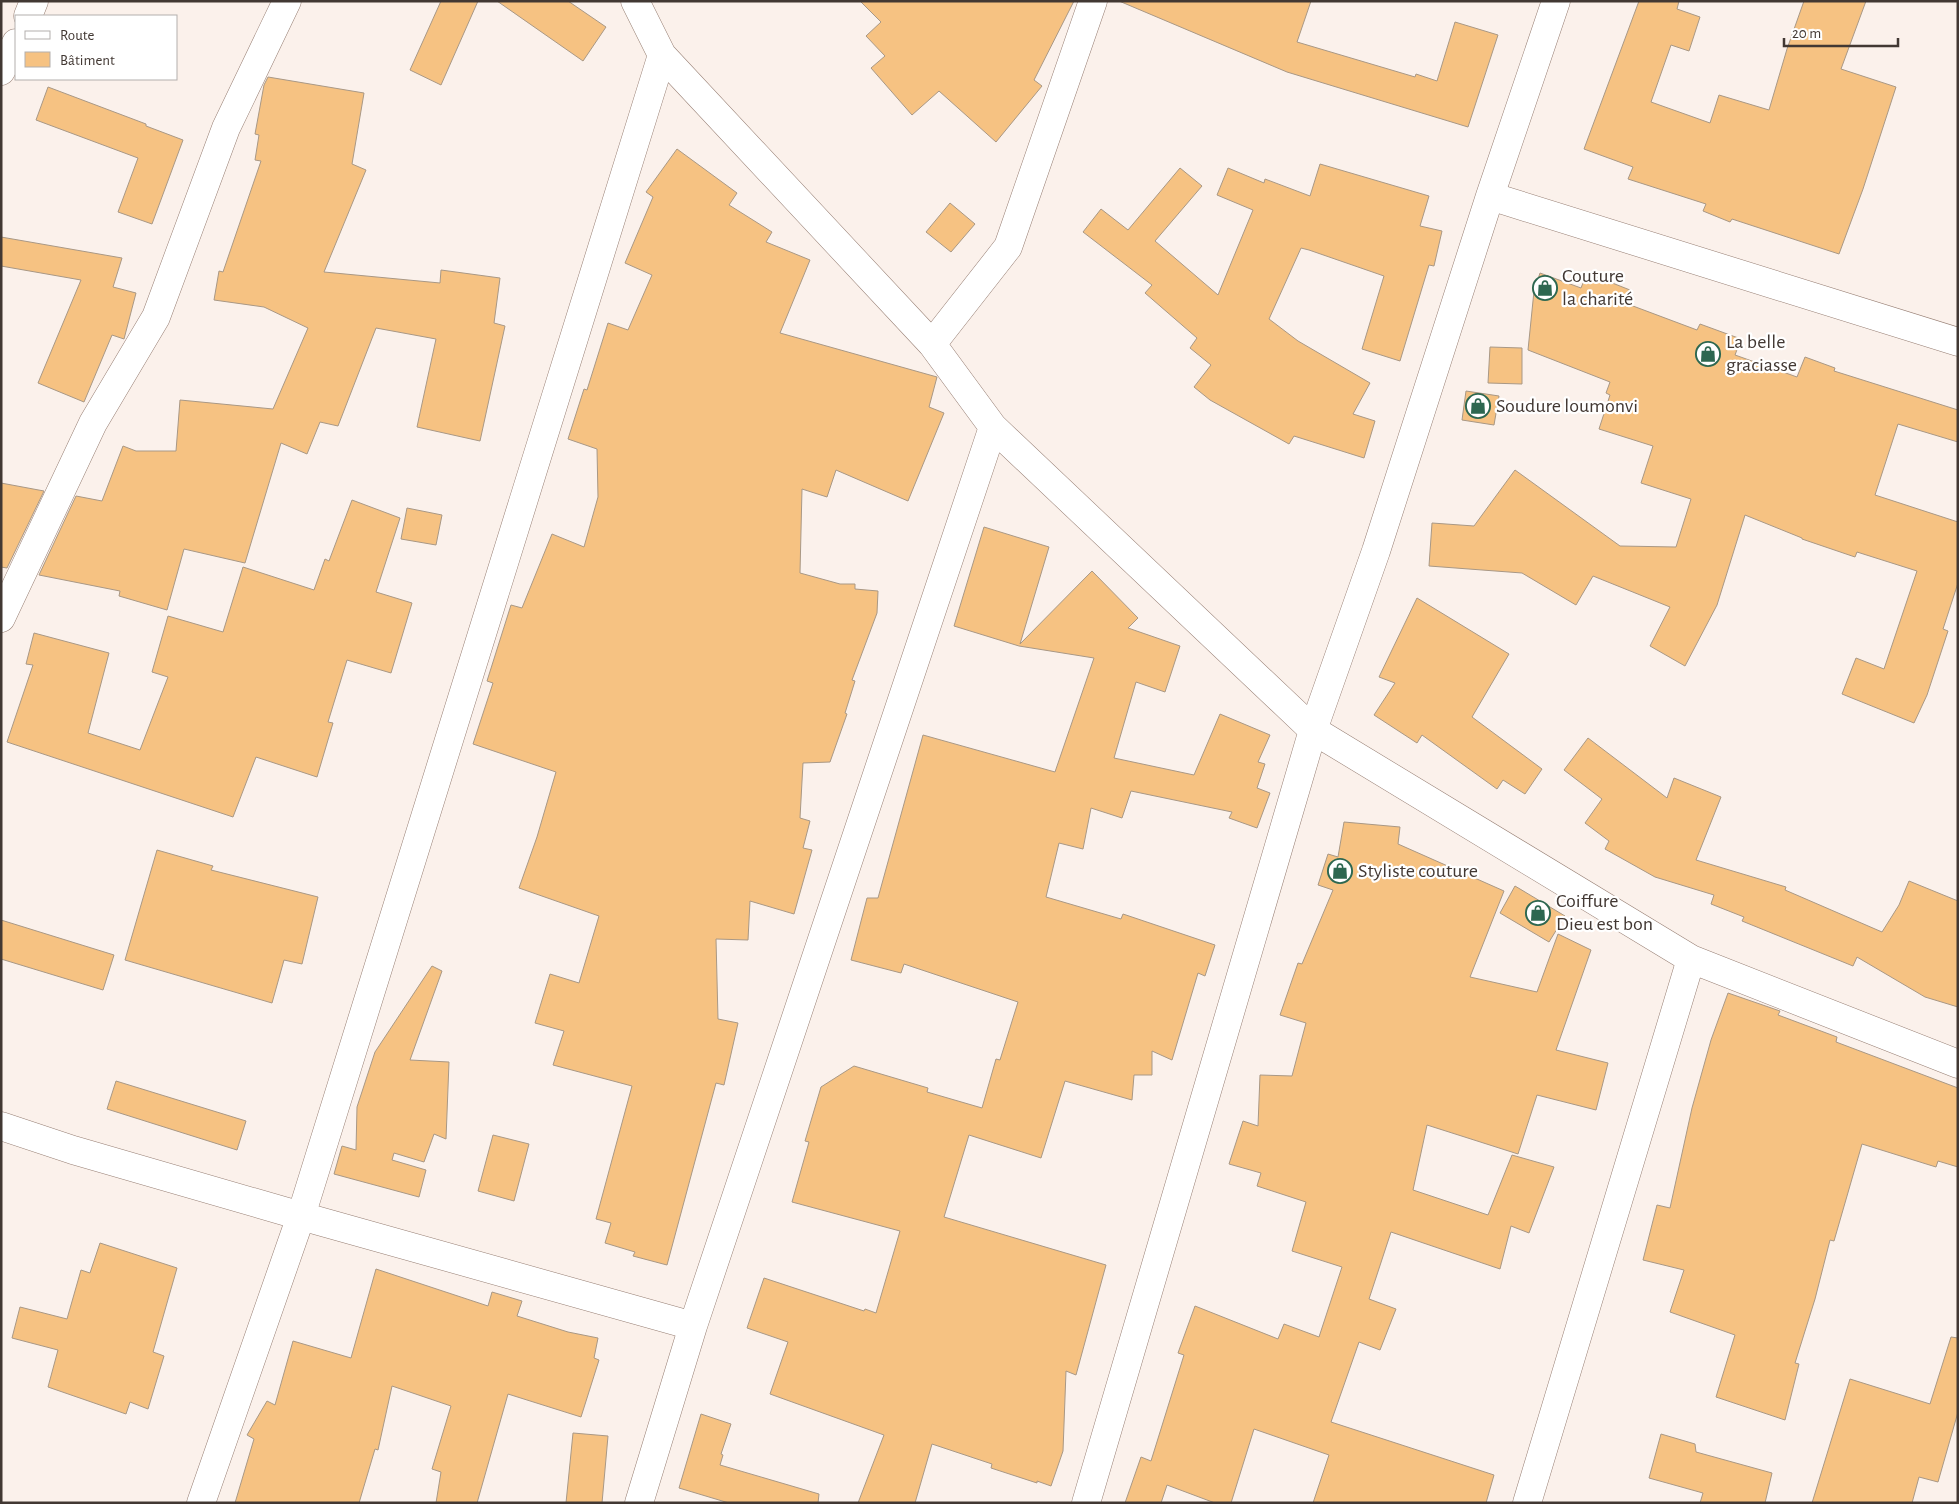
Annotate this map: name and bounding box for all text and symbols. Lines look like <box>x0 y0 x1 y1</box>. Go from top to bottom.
legend <box>15 15 178 80</box>
scale bar <box>1784 15 1898 47</box>
text: 20 m <box>1792 26 1821 41</box>
text: Route <box>60 28 94 43</box>
text: Bâtiment <box>60 53 115 68</box>
place label: Couture la charité <box>1562 266 1633 309</box>
shop icon: Couture la charité <box>1532 275 1558 301</box>
place label: La belle graciasse <box>1726 332 1797 375</box>
shop icon: La belle graciasse <box>1695 341 1721 367</box>
shop icon: Soudure loumonvi <box>1465 393 1491 419</box>
place label: Soudure loumonvi <box>1496 396 1638 416</box>
shop icon: Styliste couture <box>1327 858 1353 884</box>
place label: Styliste couture <box>1358 861 1478 881</box>
place label: Coiffure Dieu est bon <box>1556 891 1653 934</box>
shop icon: Coiffure Dieu est bon <box>1525 900 1551 926</box>

